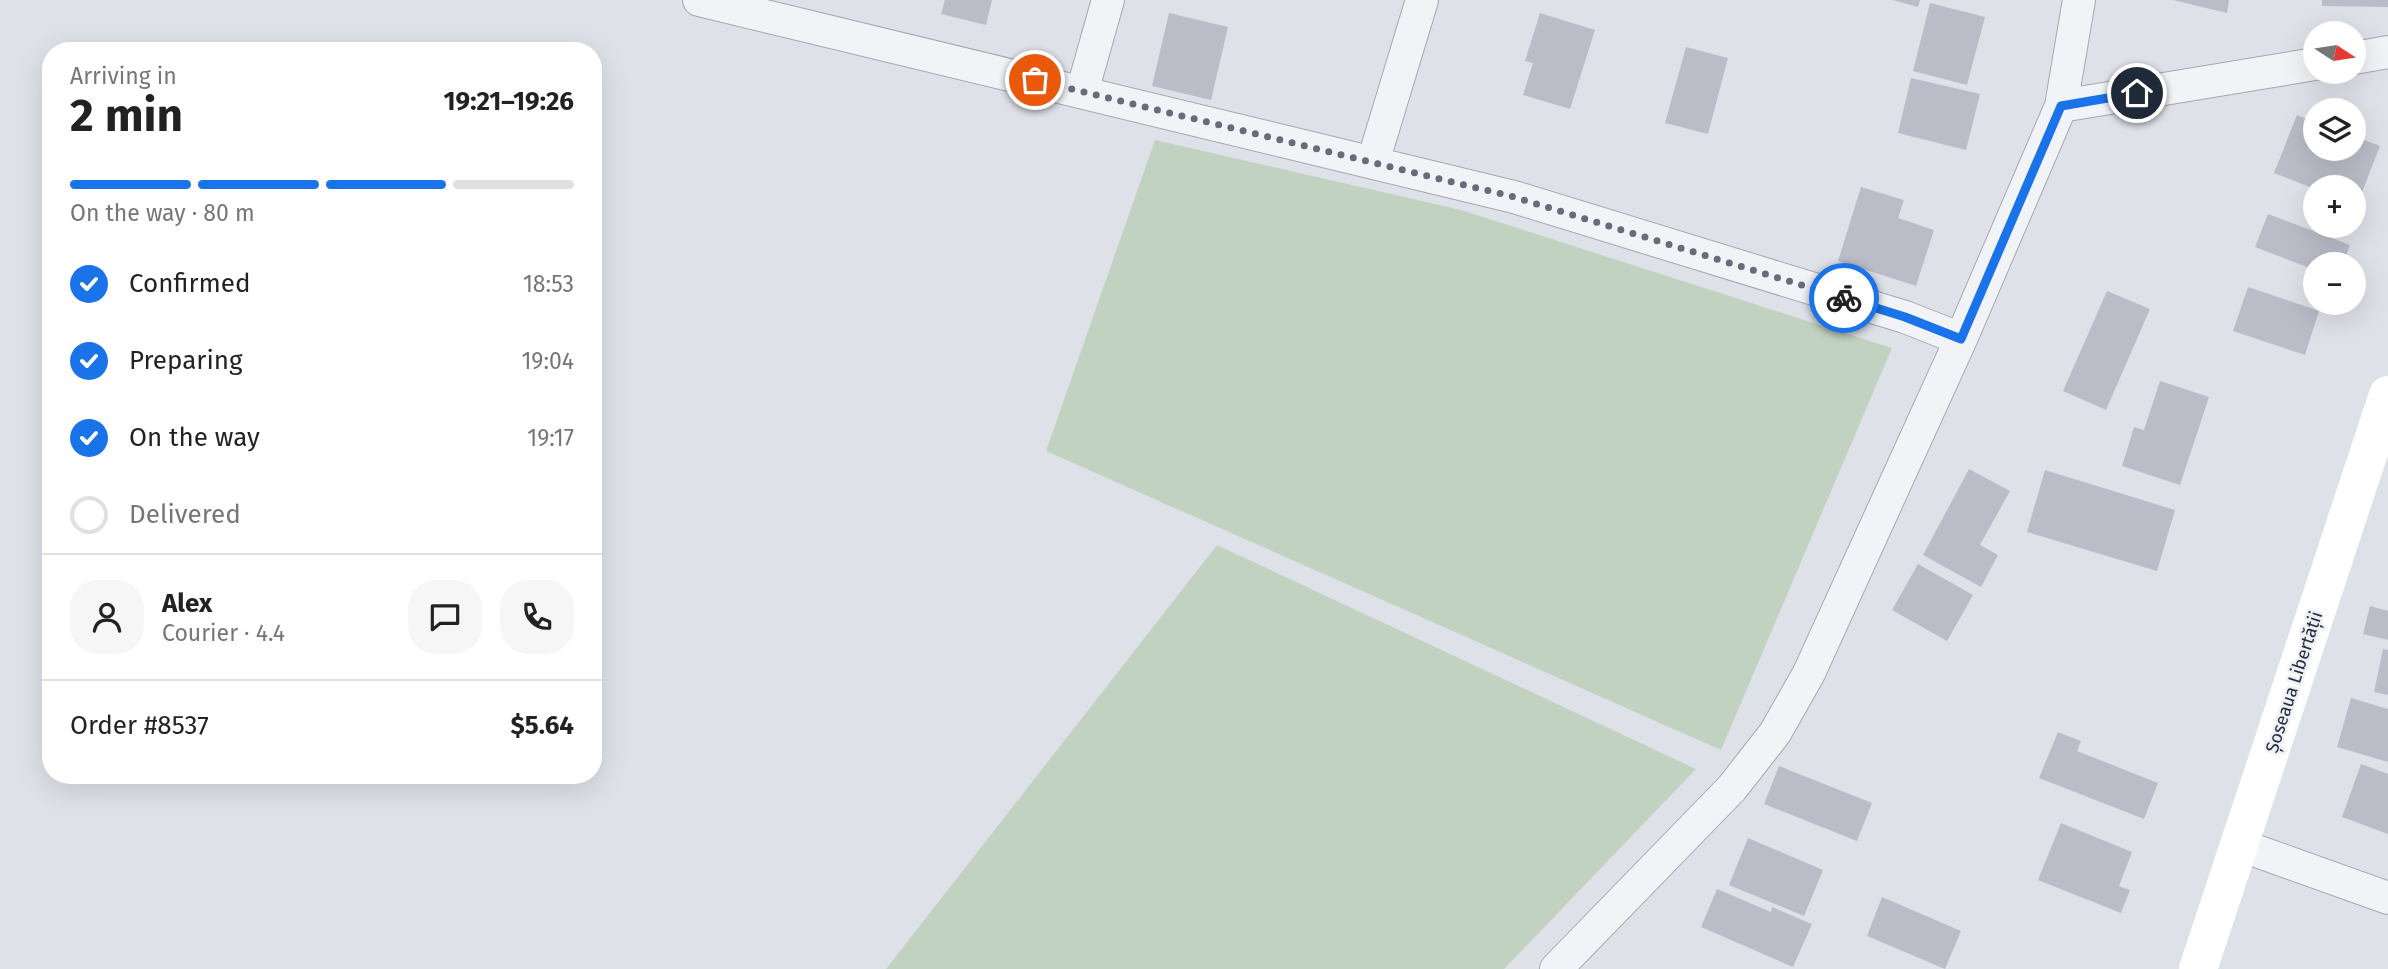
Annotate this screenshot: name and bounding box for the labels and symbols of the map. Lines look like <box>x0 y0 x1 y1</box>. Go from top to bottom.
north arrow <box>2303 21 2366 84</box>
pin <box>1005 50 1065 110</box>
pin <box>2107 63 2167 123</box>
courier <box>1809 263 1879 333</box>
street label: Șoseaua Libertății <box>2261 608 2328 756</box>

